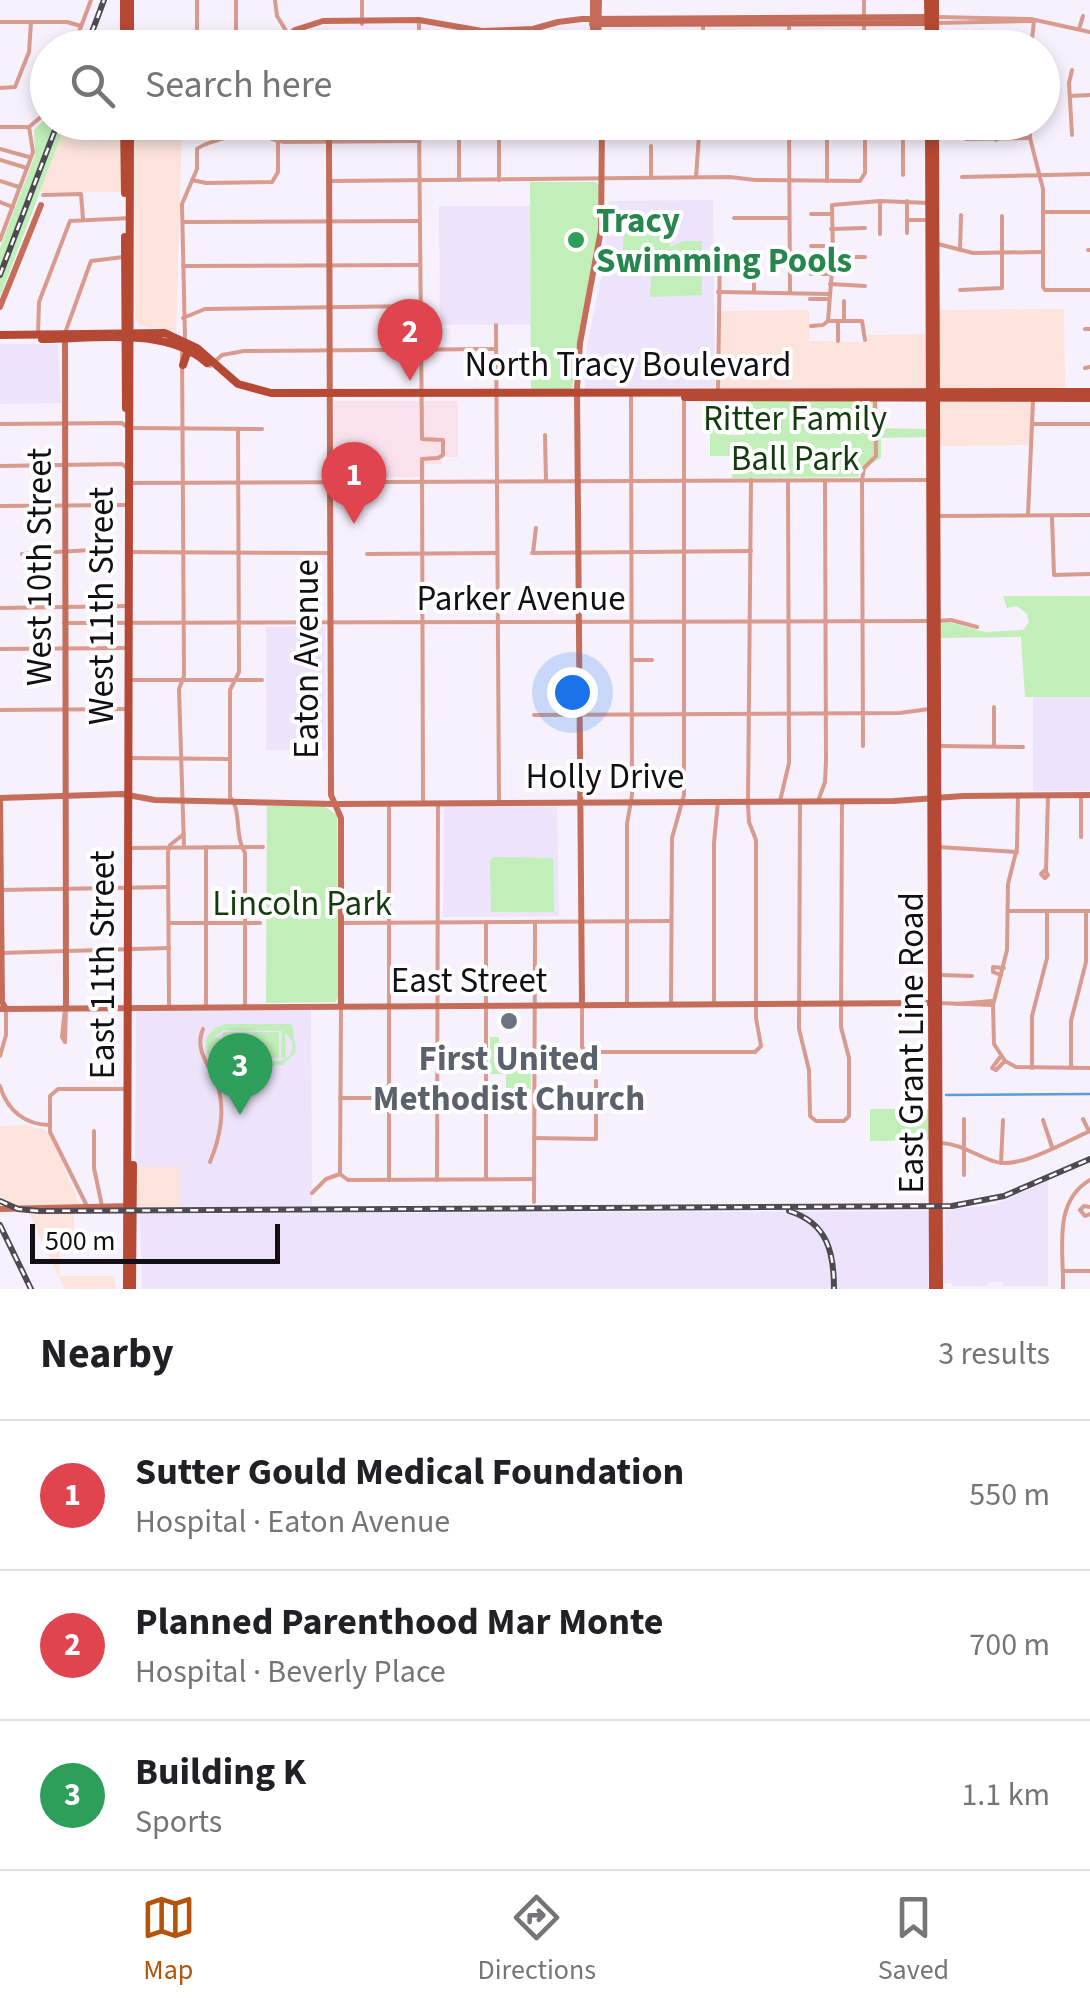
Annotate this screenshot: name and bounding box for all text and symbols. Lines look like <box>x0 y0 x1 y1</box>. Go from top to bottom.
search box <box>30 30 1060 140</box>
icon: search <box>65 58 120 113</box>
text: Search here <box>145 58 332 112</box>
place label: Tracy Swimming Pools <box>596 196 852 286</box>
marker: Tracy Swimming Pools <box>565 229 587 251</box>
pin: 2 <box>378 298 442 381</box>
street label: North Tracy Boulevard <box>465 340 791 390</box>
park label: Ritter Family Ball Park <box>703 394 887 484</box>
pin: 1 <box>322 442 386 524</box>
street label: West 10th Street <box>15 448 65 686</box>
street label: West 11th Street <box>77 487 127 725</box>
street label: Eaton Avenue <box>282 559 332 759</box>
street label: Parker Avenue <box>416 574 626 624</box>
your location <box>547 667 598 718</box>
street label: Holly Drive <box>526 752 684 802</box>
street label: East 11th Street <box>78 850 128 1080</box>
park label: Lincoln Park <box>212 879 392 929</box>
street label: East Grant Line Road <box>887 892 937 1194</box>
street label: East Street <box>391 956 547 1006</box>
marker: First United Methodist Church <box>498 1010 520 1032</box>
pin: 3 <box>208 1032 272 1115</box>
place label: First United Methodist Church <box>373 1034 645 1124</box>
scale bar <box>30 1219 280 1264</box>
text: 500 m <box>45 1221 116 1261</box>
text: Nearby <box>40 1324 174 1384</box>
text: 3 results <box>938 1331 1050 1377</box>
text: Sutter Gould Medical Foundation <box>135 1445 684 1499</box>
text: 1 <box>64 1472 81 1518</box>
text: 550 m <box>969 1472 1050 1518</box>
text: Hospital · Eaton Avenue <box>135 1499 450 1545</box>
text: Planned Parenthood Mar Monte <box>135 1595 663 1649</box>
text: 2 <box>64 1622 81 1668</box>
text: 700 m <box>969 1622 1050 1668</box>
text: Hospital · Beverly Place <box>135 1649 446 1695</box>
text: Building K <box>135 1745 306 1799</box>
text: 3 <box>64 1772 81 1818</box>
text: 1.1 km <box>961 1772 1050 1818</box>
text: Sports <box>135 1799 222 1845</box>
tab: Map <box>141 1890 196 1990</box>
tab: Directions <box>478 1890 596 1990</box>
tab: Saved <box>878 1890 949 1990</box>

